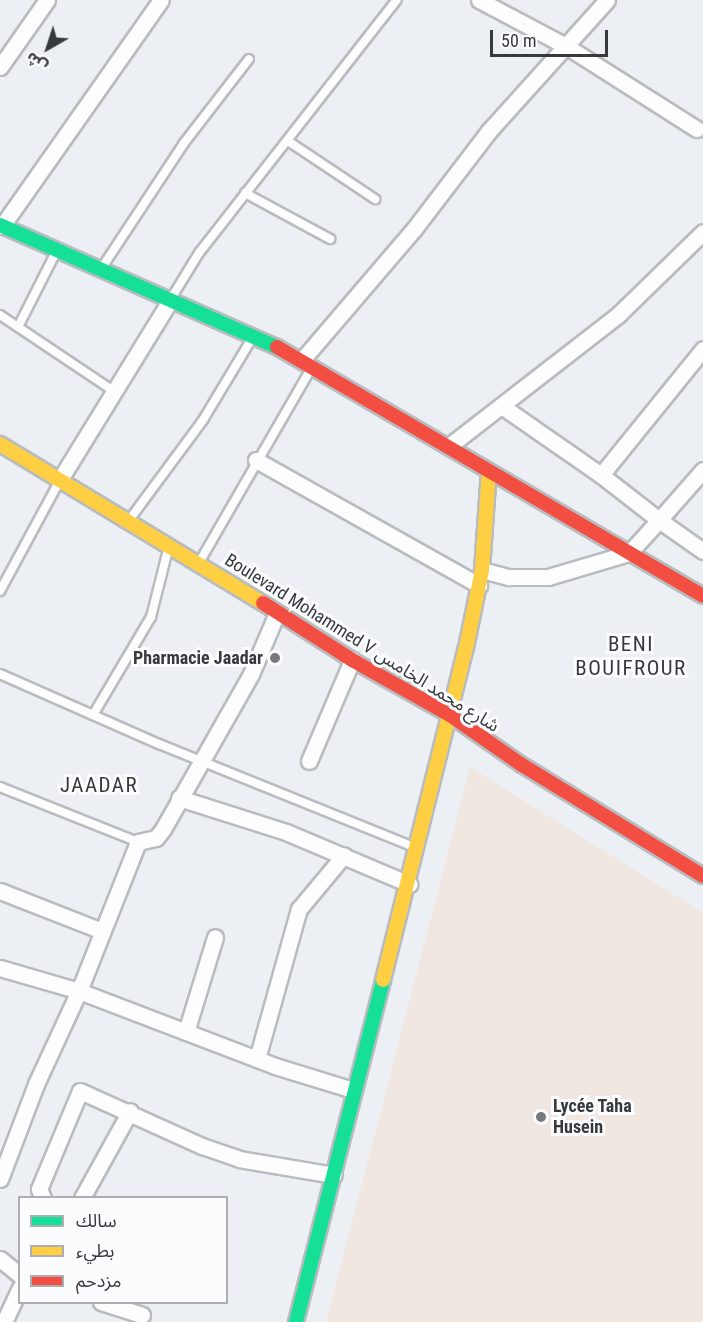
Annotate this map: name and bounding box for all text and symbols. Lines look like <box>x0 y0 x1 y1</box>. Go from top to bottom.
north arrow <box>18 18 78 78</box>
scale bar <box>493 18 612 56</box>
text: 50 m <box>501 30 536 51</box>
text: ش <box>22 48 51 77</box>
street label: Boulevard Mohammed V شارع محمد الخامس <box>221 549 503 737</box>
district label: BENI BOUIFROUR <box>575 631 687 681</box>
place label: Pharmacie Jaadar <box>133 647 263 669</box>
marker: Pharmacie Jaadar <box>268 651 282 665</box>
district label: JAADAR <box>60 772 138 798</box>
place label: Lycée Taha Husein <box>553 1096 632 1138</box>
marker: Lycée Taha Husein <box>534 1110 548 1124</box>
legend <box>18 1196 228 1304</box>
text: سالك <box>76 1210 117 1231</box>
text: بطيء <box>76 1240 114 1261</box>
text: مزدحم <box>76 1270 121 1291</box>

